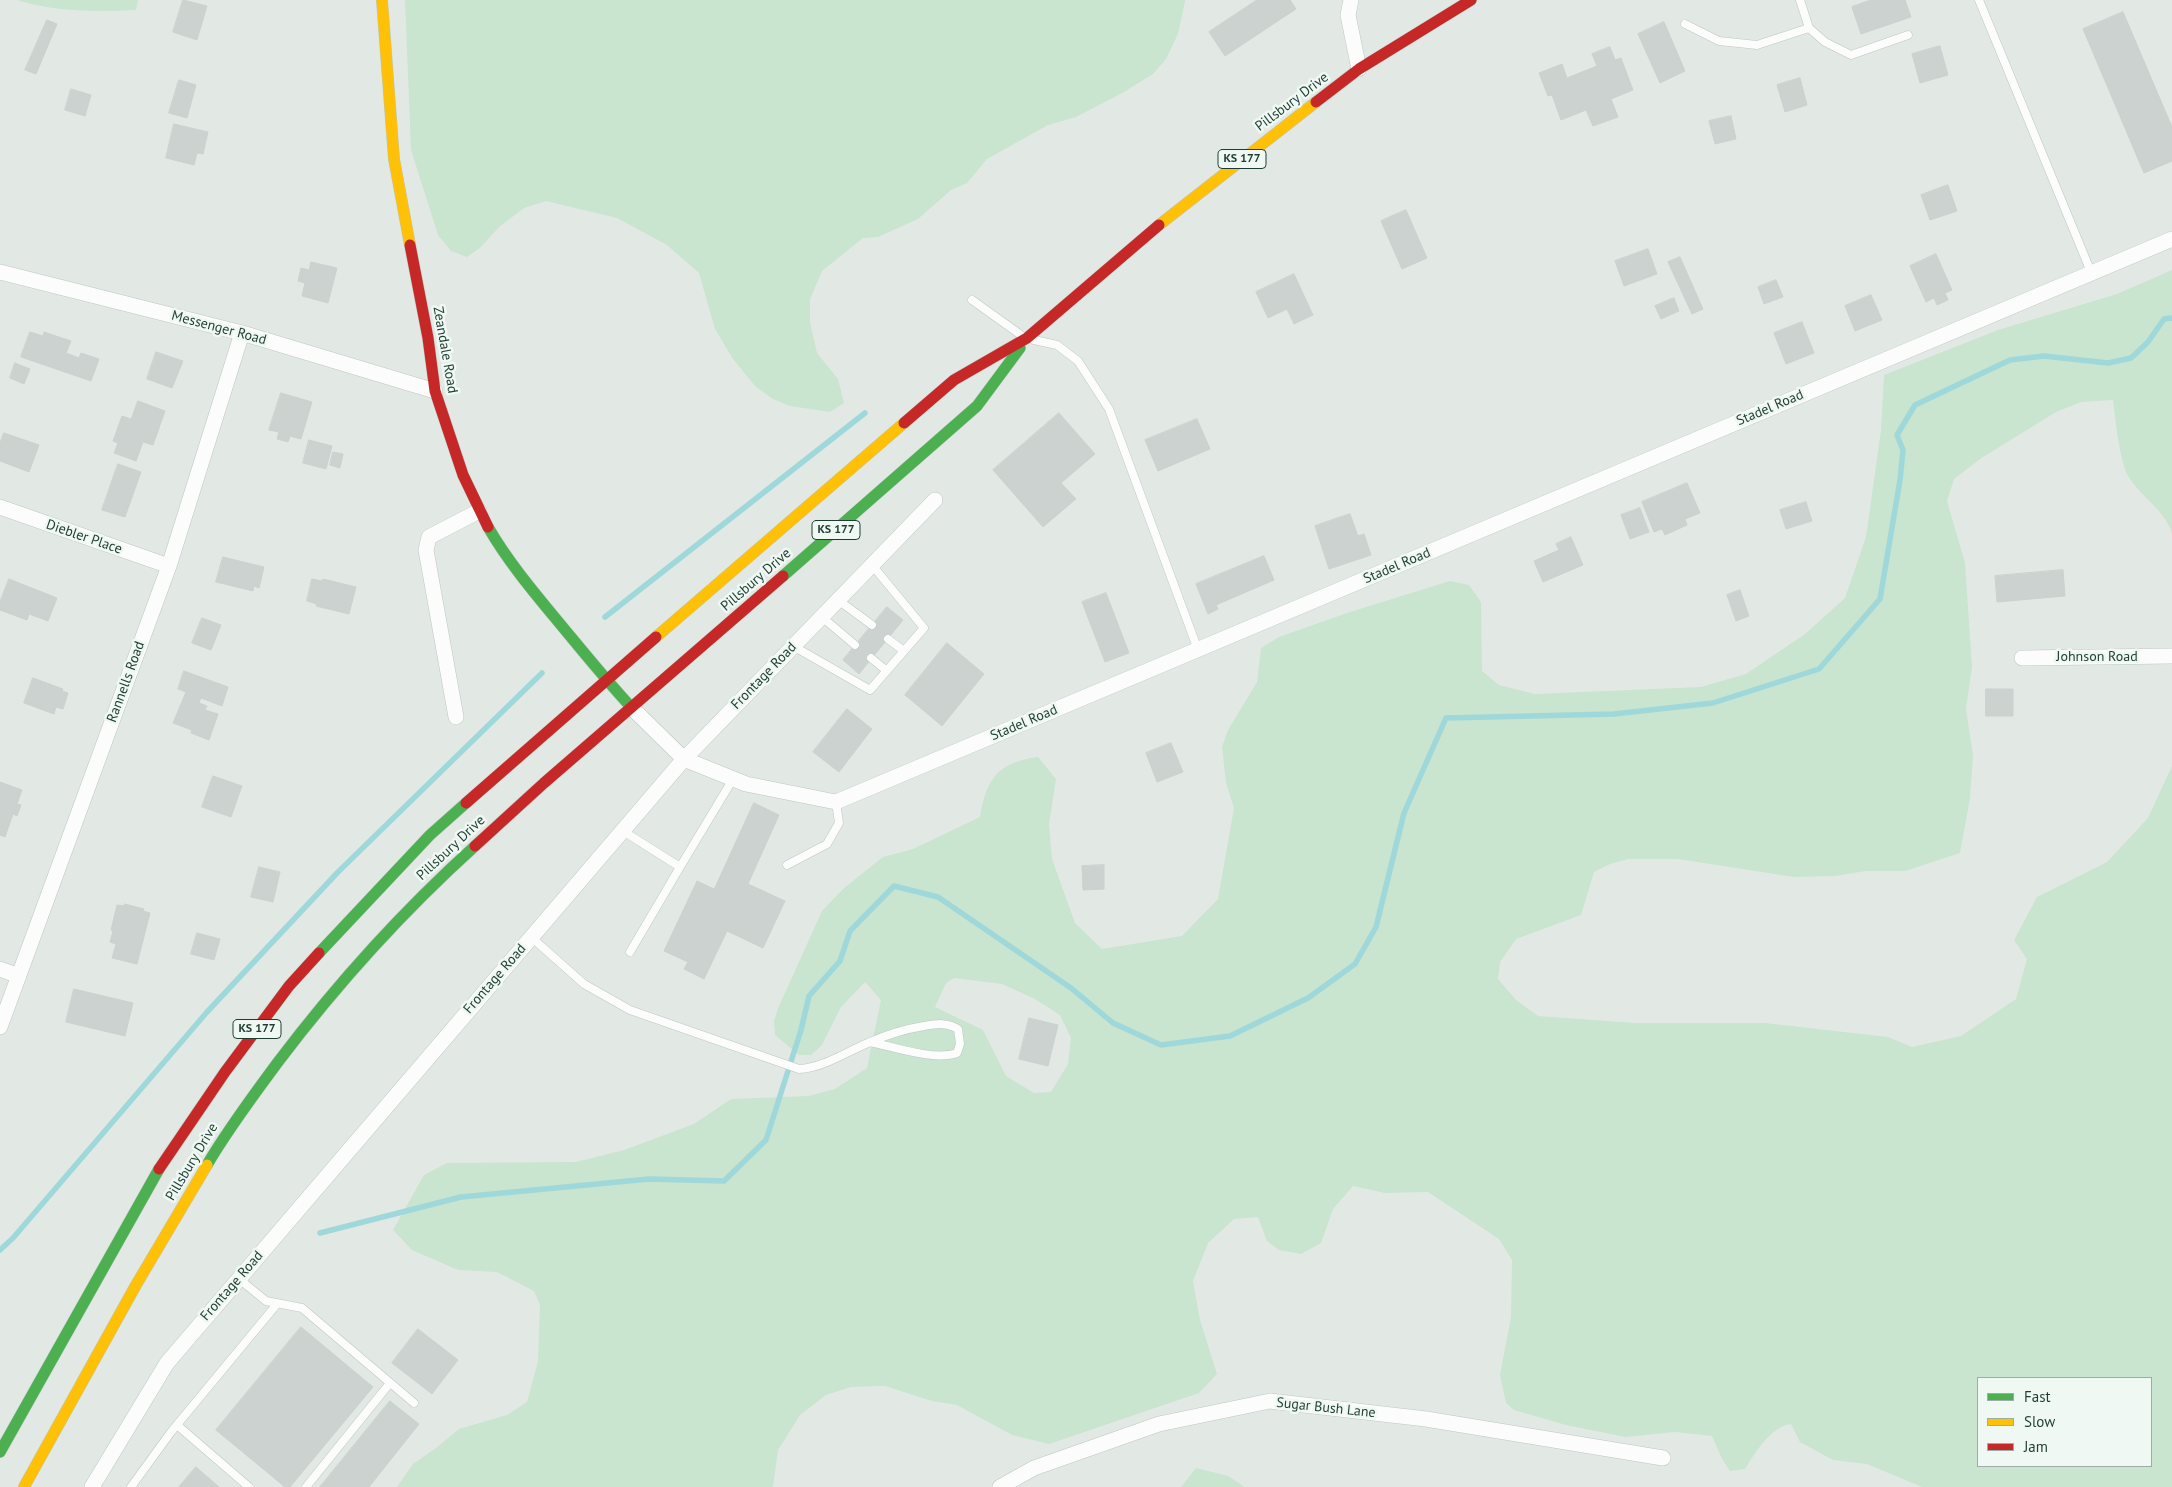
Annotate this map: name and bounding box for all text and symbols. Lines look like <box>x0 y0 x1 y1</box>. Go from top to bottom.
street label: Pillsbury Drive <box>1252 69 1332 135</box>
road number: KS 177 <box>1218 150 1266 168</box>
street label: Zeandale Road <box>429 305 461 395</box>
street label: Messenger Road <box>170 307 268 349</box>
street label: Stadel Road <box>1734 386 1806 430</box>
street label: Diebler Place <box>44 516 124 558</box>
road number: KS 177 <box>812 520 860 540</box>
street label: Stadel Road <box>1361 544 1433 588</box>
street label: Pillsbury Drive <box>718 545 794 615</box>
street label: Rannells Road <box>104 639 148 725</box>
street label: Frontage Road <box>728 639 800 713</box>
street label: Johnson Road <box>2056 649 2138 665</box>
street label: Stadel Road <box>988 701 1060 745</box>
street label: Pillsbury Drive <box>413 812 489 884</box>
street label: Frontage Road <box>460 941 530 1017</box>
road number: KS 177 <box>233 1020 281 1038</box>
street label: Pillsbury Drive <box>162 1120 222 1204</box>
street label: Frontage Road <box>197 1248 267 1324</box>
legend <box>1977 1377 2152 1467</box>
text: Fast <box>2024 1387 2051 1406</box>
street label: Sugar Bush Lane <box>1276 1394 1376 1422</box>
text: Slow <box>2024 1412 2055 1431</box>
text: Jam <box>2024 1437 2048 1456</box>

